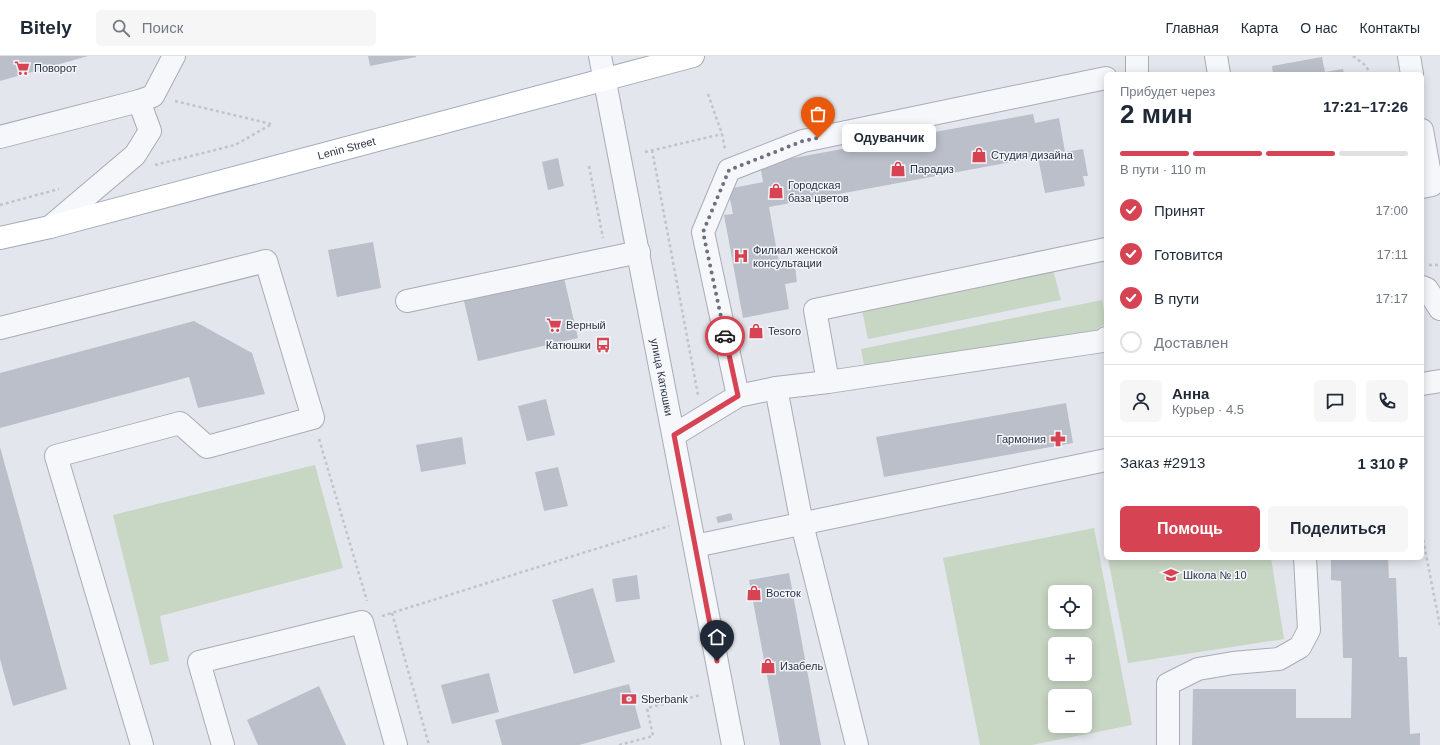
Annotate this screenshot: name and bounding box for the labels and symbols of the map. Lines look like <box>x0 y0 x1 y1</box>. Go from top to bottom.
supermarket icon: Поворот <box>13 59 31 77</box>
place label: Поворот <box>34 62 77 74</box>
pin <box>801 97 835 138</box>
callout: Одуванчик <box>842 124 936 152</box>
street label: Lenin Street <box>316 135 377 162</box>
shop icon: Студия дизайна <box>970 146 988 164</box>
place label: Студия дизайна <box>991 149 1074 161</box>
shop icon: Парадиз <box>889 160 907 178</box>
place label: Парадиз <box>910 163 954 175</box>
place label: Городская база цветов <box>788 179 849 204</box>
shop icon: Городская база цветов <box>767 182 785 200</box>
place label: Филиал женской консультации <box>753 244 838 269</box>
hospital icon: Филиал женской консультации <box>732 247 750 265</box>
supermarket icon: Верный <box>545 316 563 334</box>
courier <box>705 316 745 356</box>
place label: Верный <box>566 319 606 331</box>
shop icon: Tesoro <box>747 322 765 340</box>
place label: Tesoro <box>768 325 801 337</box>
bus stop icon: Катюшки <box>594 336 612 354</box>
street label: улица Катюшки <box>649 337 675 417</box>
place label: Катюшки <box>546 339 591 351</box>
pharmacy icon: Гармония <box>1049 430 1067 448</box>
place label: Гармония <box>997 433 1046 445</box>
school or university icon: Школа № 10 <box>1162 566 1180 584</box>
place label: Школа № 10 <box>1183 569 1247 581</box>
shop icon: Восток <box>745 584 763 602</box>
place label: Восток <box>766 587 801 599</box>
pin <box>700 620 734 661</box>
shop icon: Изабель <box>759 657 777 675</box>
place label: Изабель <box>780 660 823 672</box>
bank icon: Sberbank <box>620 690 638 708</box>
place label: Sberbank <box>641 693 689 705</box>

